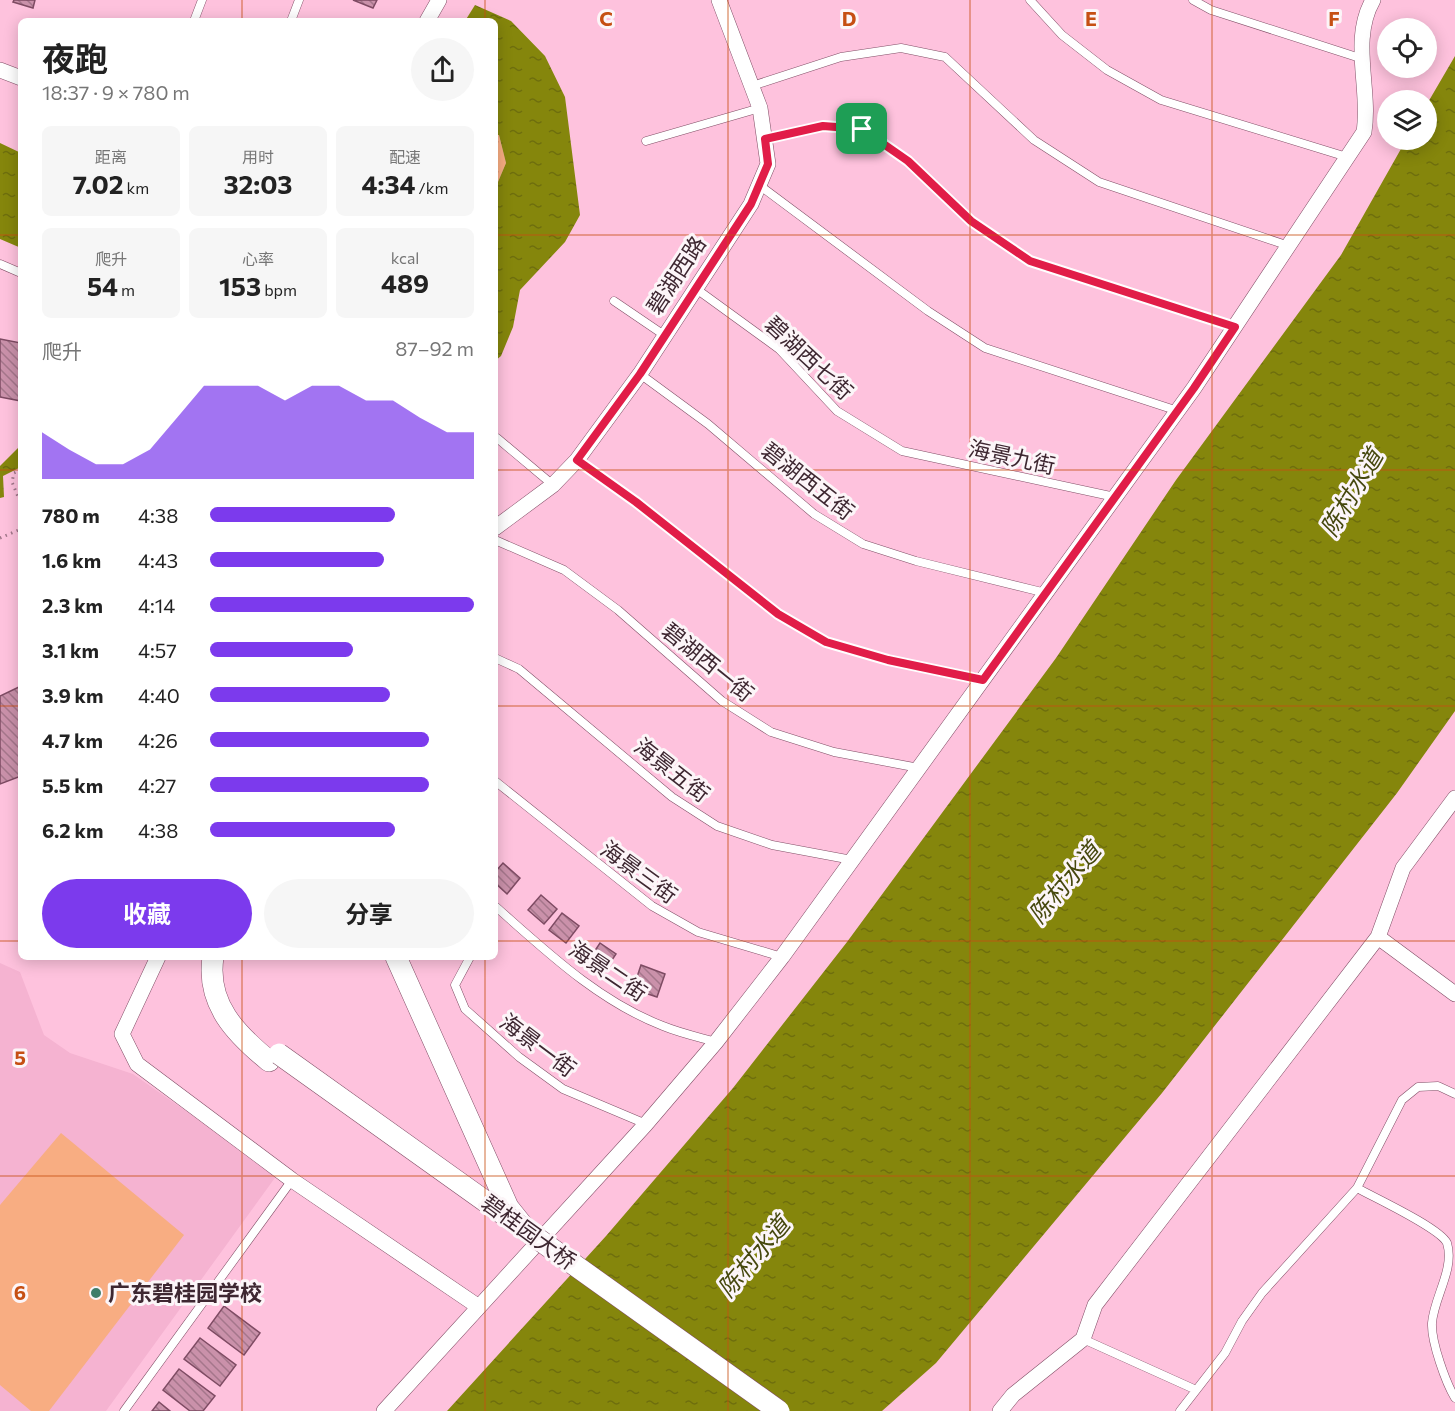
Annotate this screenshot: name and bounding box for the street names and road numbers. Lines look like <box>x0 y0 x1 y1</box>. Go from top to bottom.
street label: 碧湖西路 <box>640 230 711 319</box>
street label: 碧湖西七街 <box>760 310 859 405</box>
street label: 海景九街 <box>966 434 1058 479</box>
street label: 碧湖西五街 <box>757 436 860 525</box>
street label: 碧湖西一街 <box>657 617 760 707</box>
street label: 海景五街 <box>629 732 715 807</box>
street label: 海景三街 <box>596 835 683 908</box>
street label: 海景二街 <box>564 935 652 1006</box>
street label: 海景一街 <box>495 1007 582 1082</box>
street label: 碧桂园大桥 <box>477 1188 582 1275</box>

